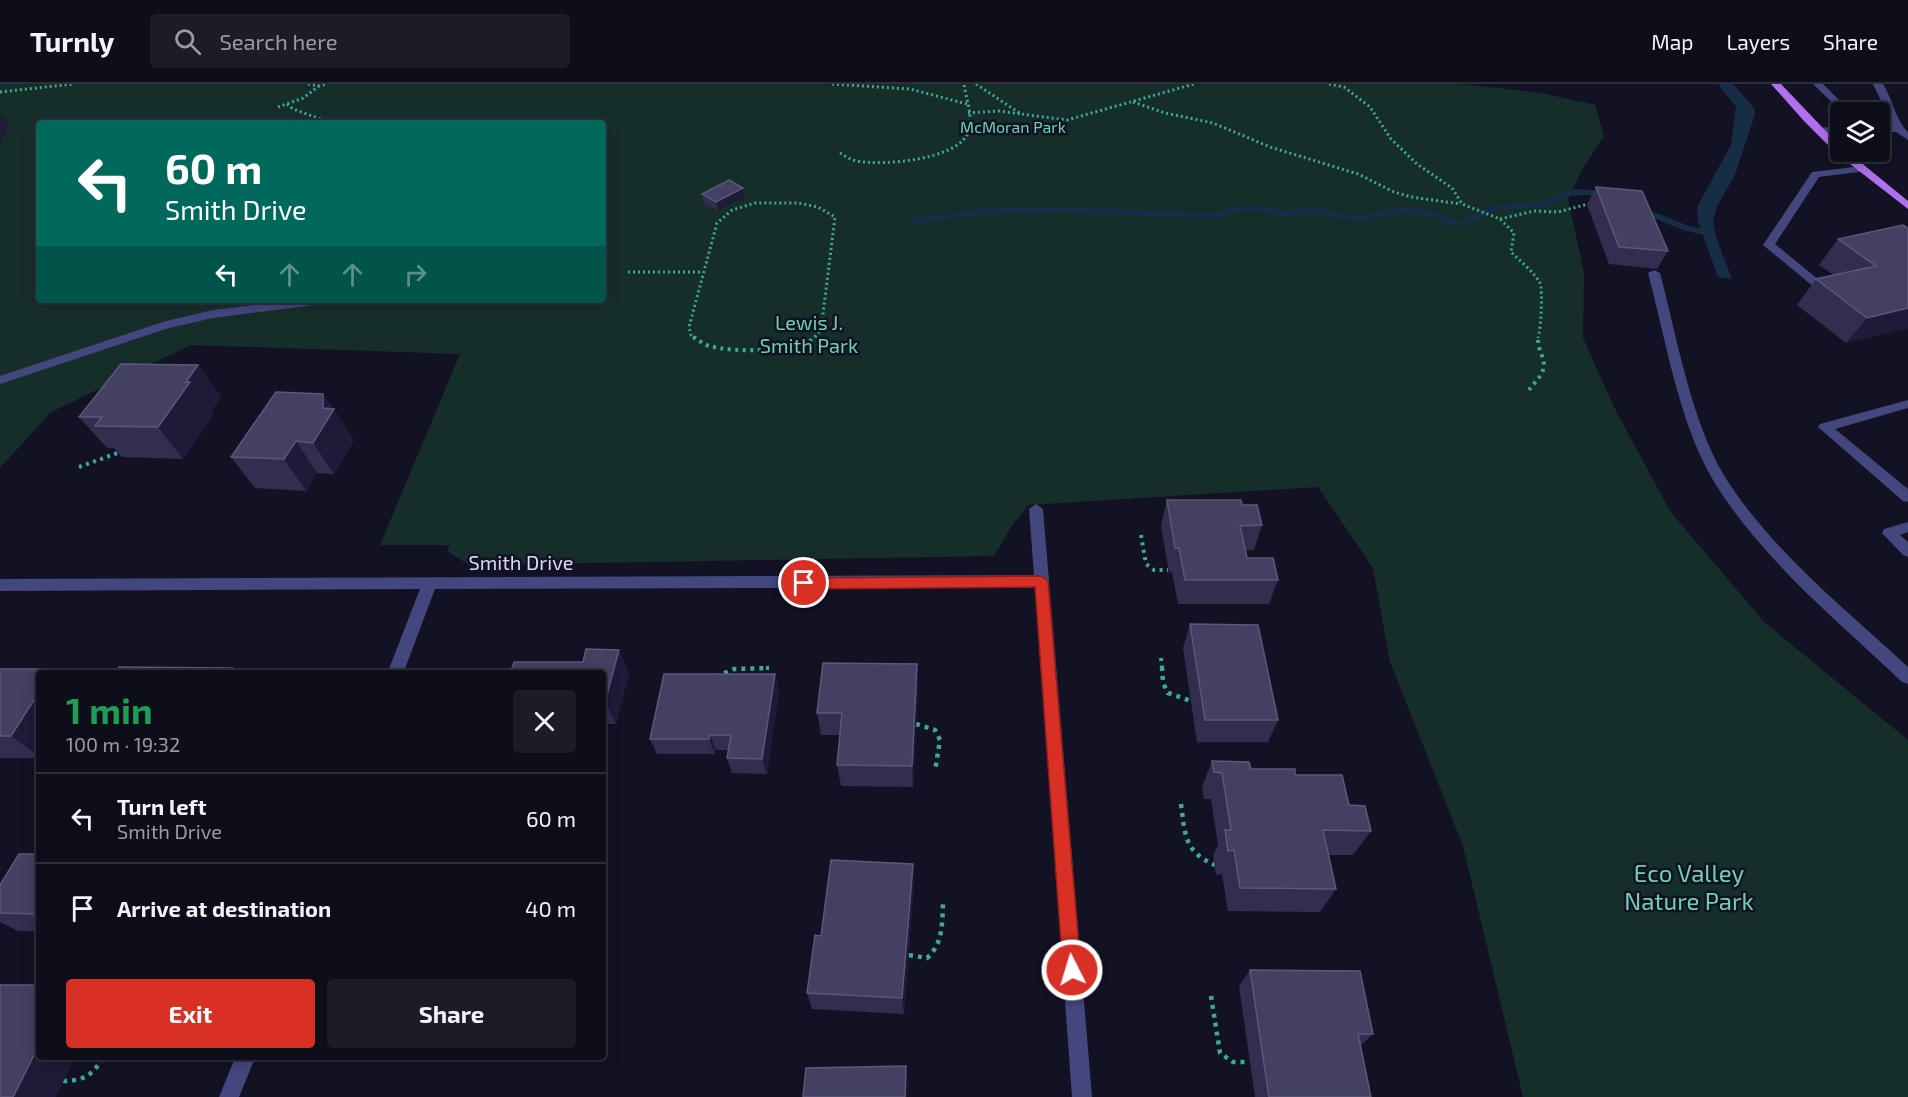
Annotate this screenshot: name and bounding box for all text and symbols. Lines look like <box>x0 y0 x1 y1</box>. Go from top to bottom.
search box <box>150 14 570 68</box>
text: Turnly <box>30 24 114 58</box>
icon: search <box>171 25 204 58</box>
text: Search here <box>219 28 338 54</box>
text: Map <box>1651 29 1693 54</box>
text: Layers <box>1726 29 1790 54</box>
text: Share <box>1823 29 1878 54</box>
map controls <box>1830 102 1890 162</box>
button: layers <box>1830 102 1890 162</box>
park label: McMoran Park <box>960 117 1066 136</box>
text: 60 m <box>165 142 262 192</box>
icon: left <box>66 144 144 222</box>
text: Smith Drive <box>165 193 307 225</box>
icon: left <box>210 258 243 291</box>
icon: ahead <box>273 258 306 291</box>
icon: ahead <box>336 258 369 291</box>
icon: right <box>399 258 432 291</box>
park label: Lewis J. Smith Park <box>760 310 858 357</box>
street label: Smith Drive <box>469 550 573 574</box>
pin <box>778 557 829 608</box>
icon: arrive <box>787 566 820 599</box>
text: 1 min <box>66 688 153 731</box>
button: close <box>513 690 576 753</box>
text: 100 m · 19:32 <box>66 732 180 756</box>
text: Turn left <box>117 793 206 819</box>
icon: left <box>66 802 99 835</box>
text: 60 m <box>526 805 576 831</box>
text: Smith Drive <box>117 819 222 843</box>
park label: Eco Valley Nature Park <box>1624 858 1754 915</box>
icon: arrive <box>66 892 99 925</box>
text: Arrive at destination <box>117 895 331 921</box>
text: 40 m <box>525 895 576 921</box>
position arrow <box>1040 938 1104 1002</box>
button: Exit <box>66 979 315 1048</box>
button: Share <box>327 979 576 1048</box>

